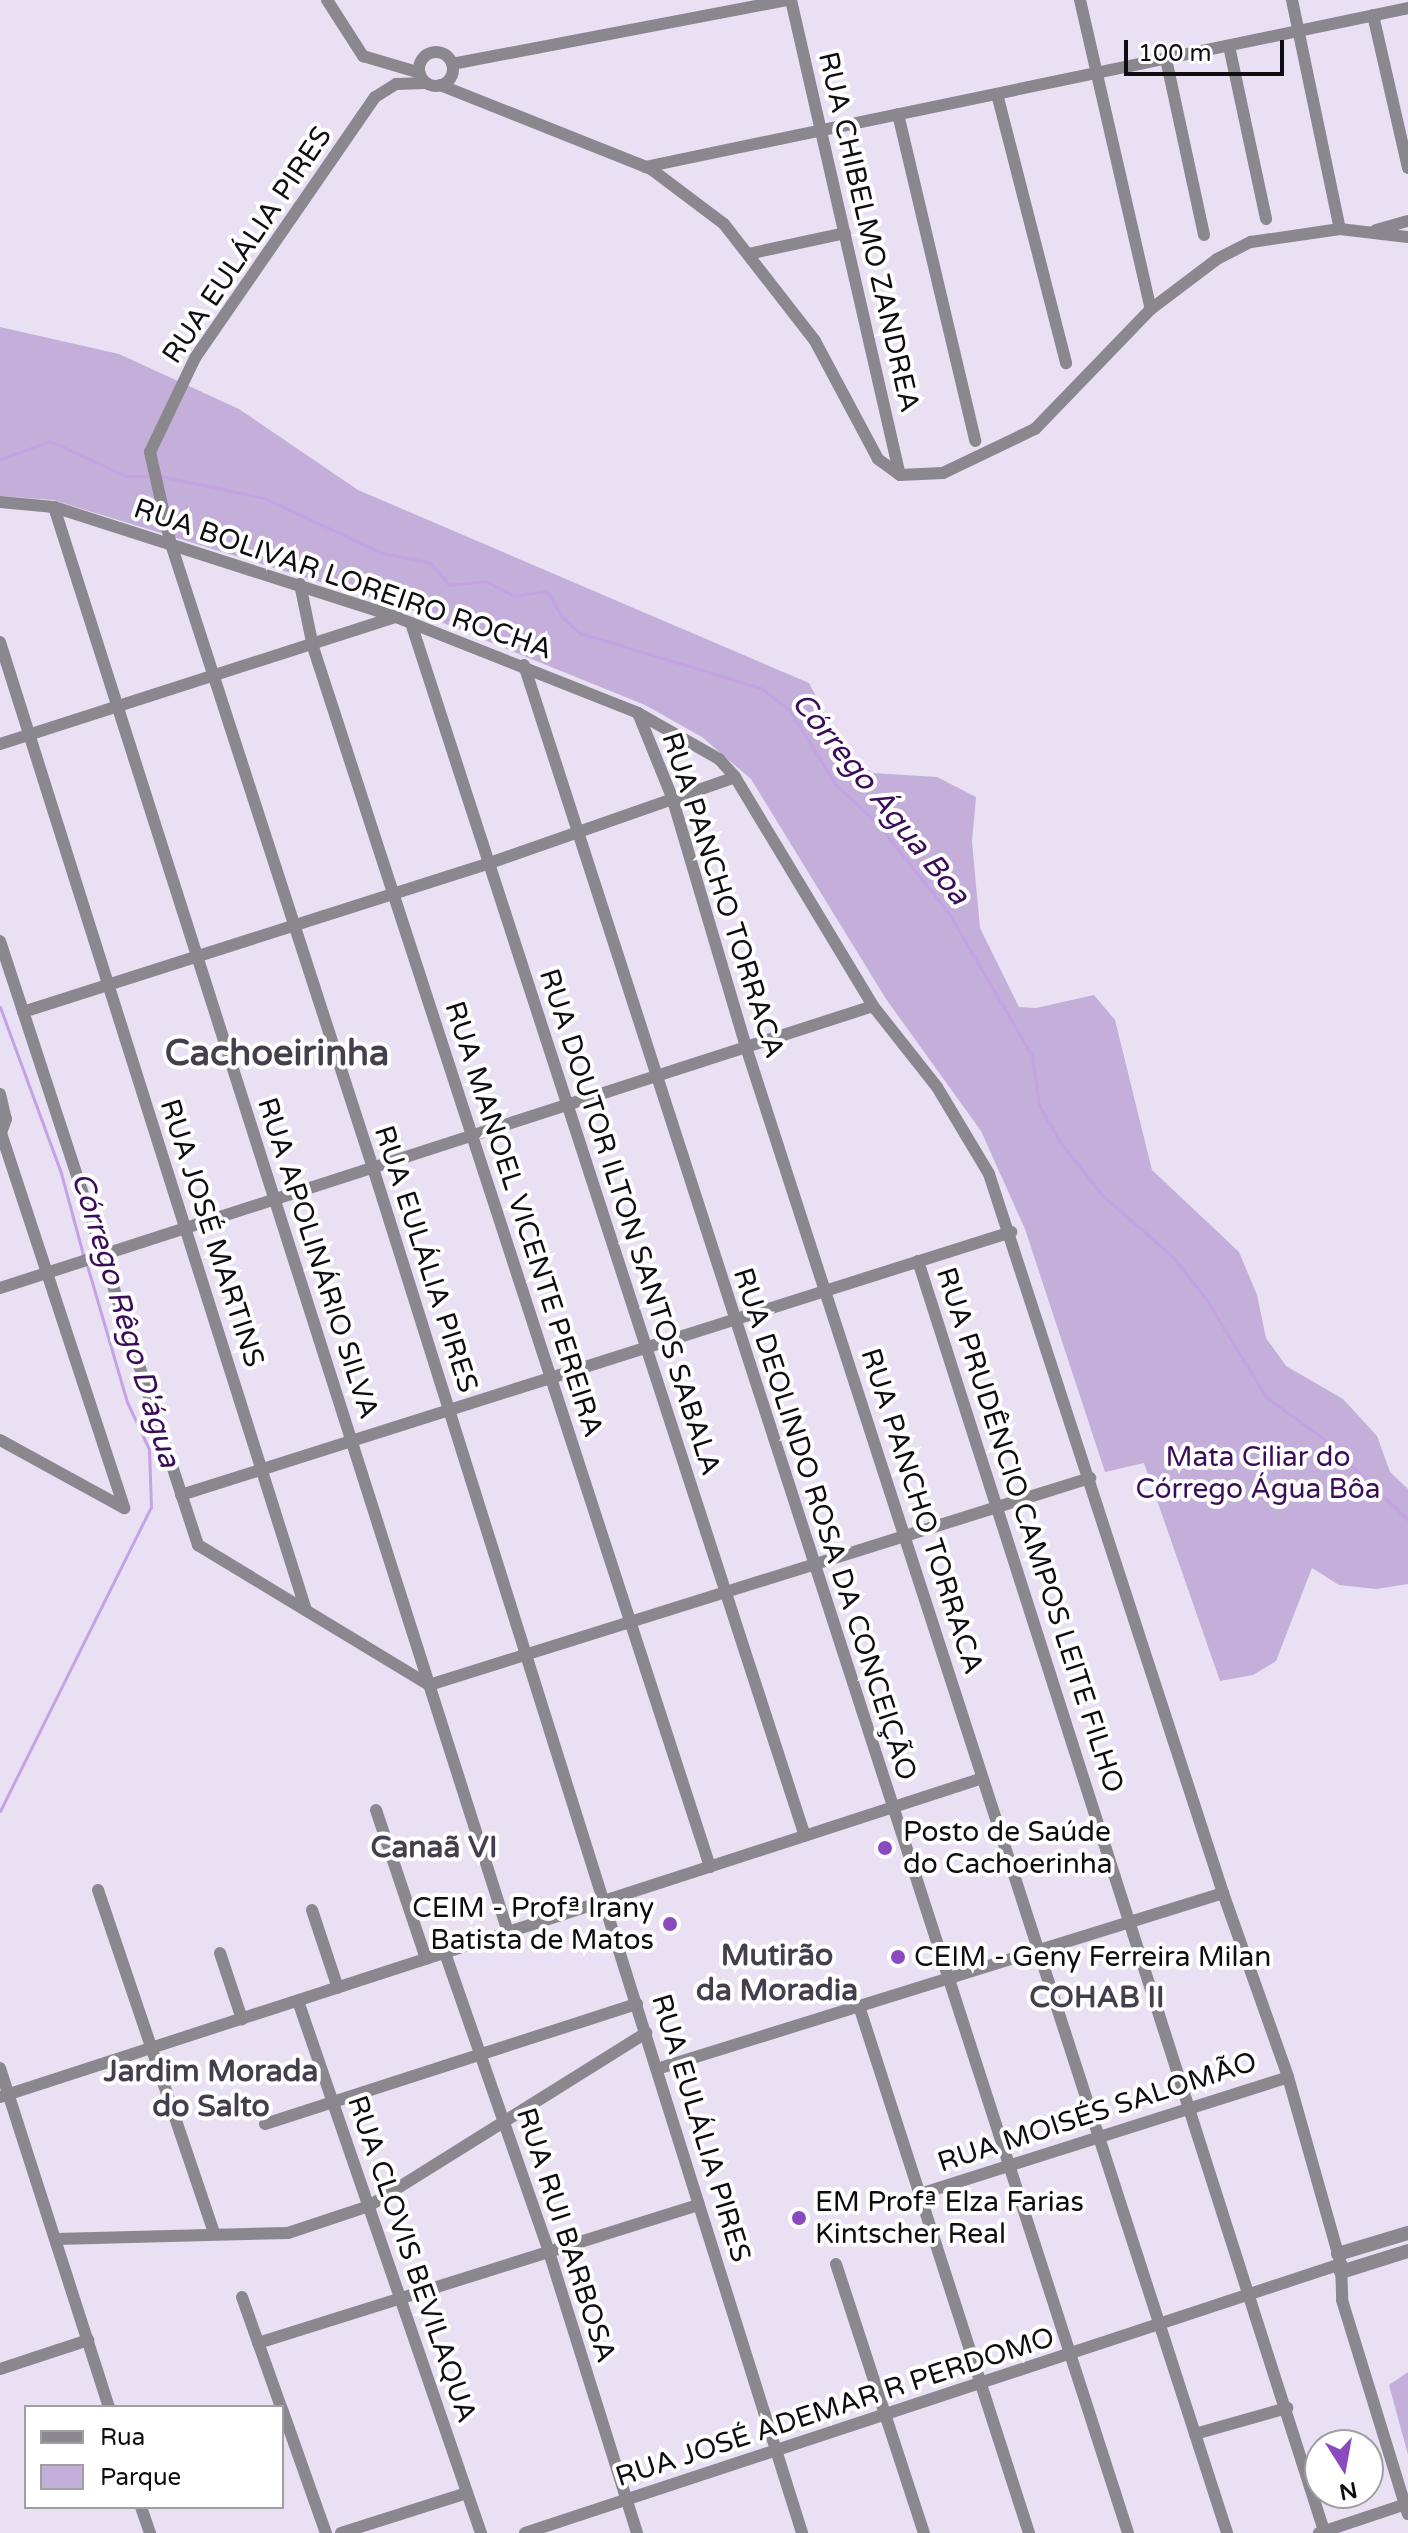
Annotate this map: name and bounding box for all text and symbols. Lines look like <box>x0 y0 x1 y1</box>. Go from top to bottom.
scale bar <box>1128 24 1288 74</box>
text: 100 m <box>1138 39 1212 68</box>
street label: RUA CHIBELMO ZANDREA <box>811 49 927 415</box>
street label: RUA EULÁLIA PIRES <box>155 120 339 370</box>
street label: RUA BOLIVAR LOREIRO ROCHA <box>129 491 557 667</box>
water label: Córrego Água Boa <box>783 686 977 912</box>
street label: RUA PANCHO TORRACA <box>654 728 792 1062</box>
street label: RUA DOUTOR ILTON SANTOS SABALA <box>532 965 728 1479</box>
street label: RUA MANOEL VICENTE PEREIRA <box>438 997 610 1441</box>
district label: Cachoeirinha <box>165 1032 389 1076</box>
street label: RUA APOLINÁRIO SILVA <box>250 1093 386 1423</box>
street label: RUA JOSÉ MARTINS <box>153 1095 271 1371</box>
street label: RUA EULÁLIA PIRES <box>367 1121 485 1397</box>
water label: Córrego Rêgo D'água <box>63 1168 187 1472</box>
street label: RUA PRUDÊNCIO CAMPOS LEITE FILHO <box>929 1263 1131 1797</box>
street label: RUA DEOLINDO ROSA DA CONCEIÇÃO <box>726 1264 924 1784</box>
street label: RUA PANCHO TORRACA <box>853 1344 991 1678</box>
park label: Mata Ciliar do Córrego Água Bôa <box>1135 1440 1381 1506</box>
place label: Posto de Saúde do Cachoerinha <box>903 1815 1113 1881</box>
district label: Canaã VI <box>371 1830 497 1866</box>
marker: Posto de Saúde do Cachoerinha <box>874 1837 896 1859</box>
place label: CEIM - Profª Irany Batista de Matos <box>412 1891 654 1957</box>
marker: CEIM - Profª Irany Batista de Matos <box>661 1915 679 1933</box>
district label: Mutirão da Moradia <box>696 1938 858 2008</box>
place label: CEIM - Geny Ferreira Milan <box>914 1940 1271 1974</box>
marker: CEIM - Geny Ferreira Milan <box>889 1948 907 1966</box>
district label: COHAB II <box>1029 1980 1165 2016</box>
street label: RUA EULÁLIA PIRES <box>644 1990 758 2266</box>
street label: RUA MOISÉS SALOMÃO <box>933 2045 1261 2179</box>
district label: Jardim Morada do Salto <box>104 2054 318 2124</box>
street label: RUA CLOVIS BEVILAQUA <box>340 2091 484 2427</box>
street label: RUA RUI BARBOSA <box>509 2103 623 2367</box>
place label: EM Profª Elza Farias Kintscher Real <box>815 2185 1084 2251</box>
marker: EM Profª Elza Farias Kintscher Real <box>790 2209 808 2227</box>
street label: RUA JOSÉ ADEMAR R PERDOMO <box>611 2320 1059 2494</box>
legend <box>24 2405 284 2509</box>
text: Rua <box>100 2423 145 2452</box>
north arrow <box>1304 2429 1384 2509</box>
text: Parque <box>100 2463 181 2492</box>
text: N <box>1337 2476 1359 2505</box>

